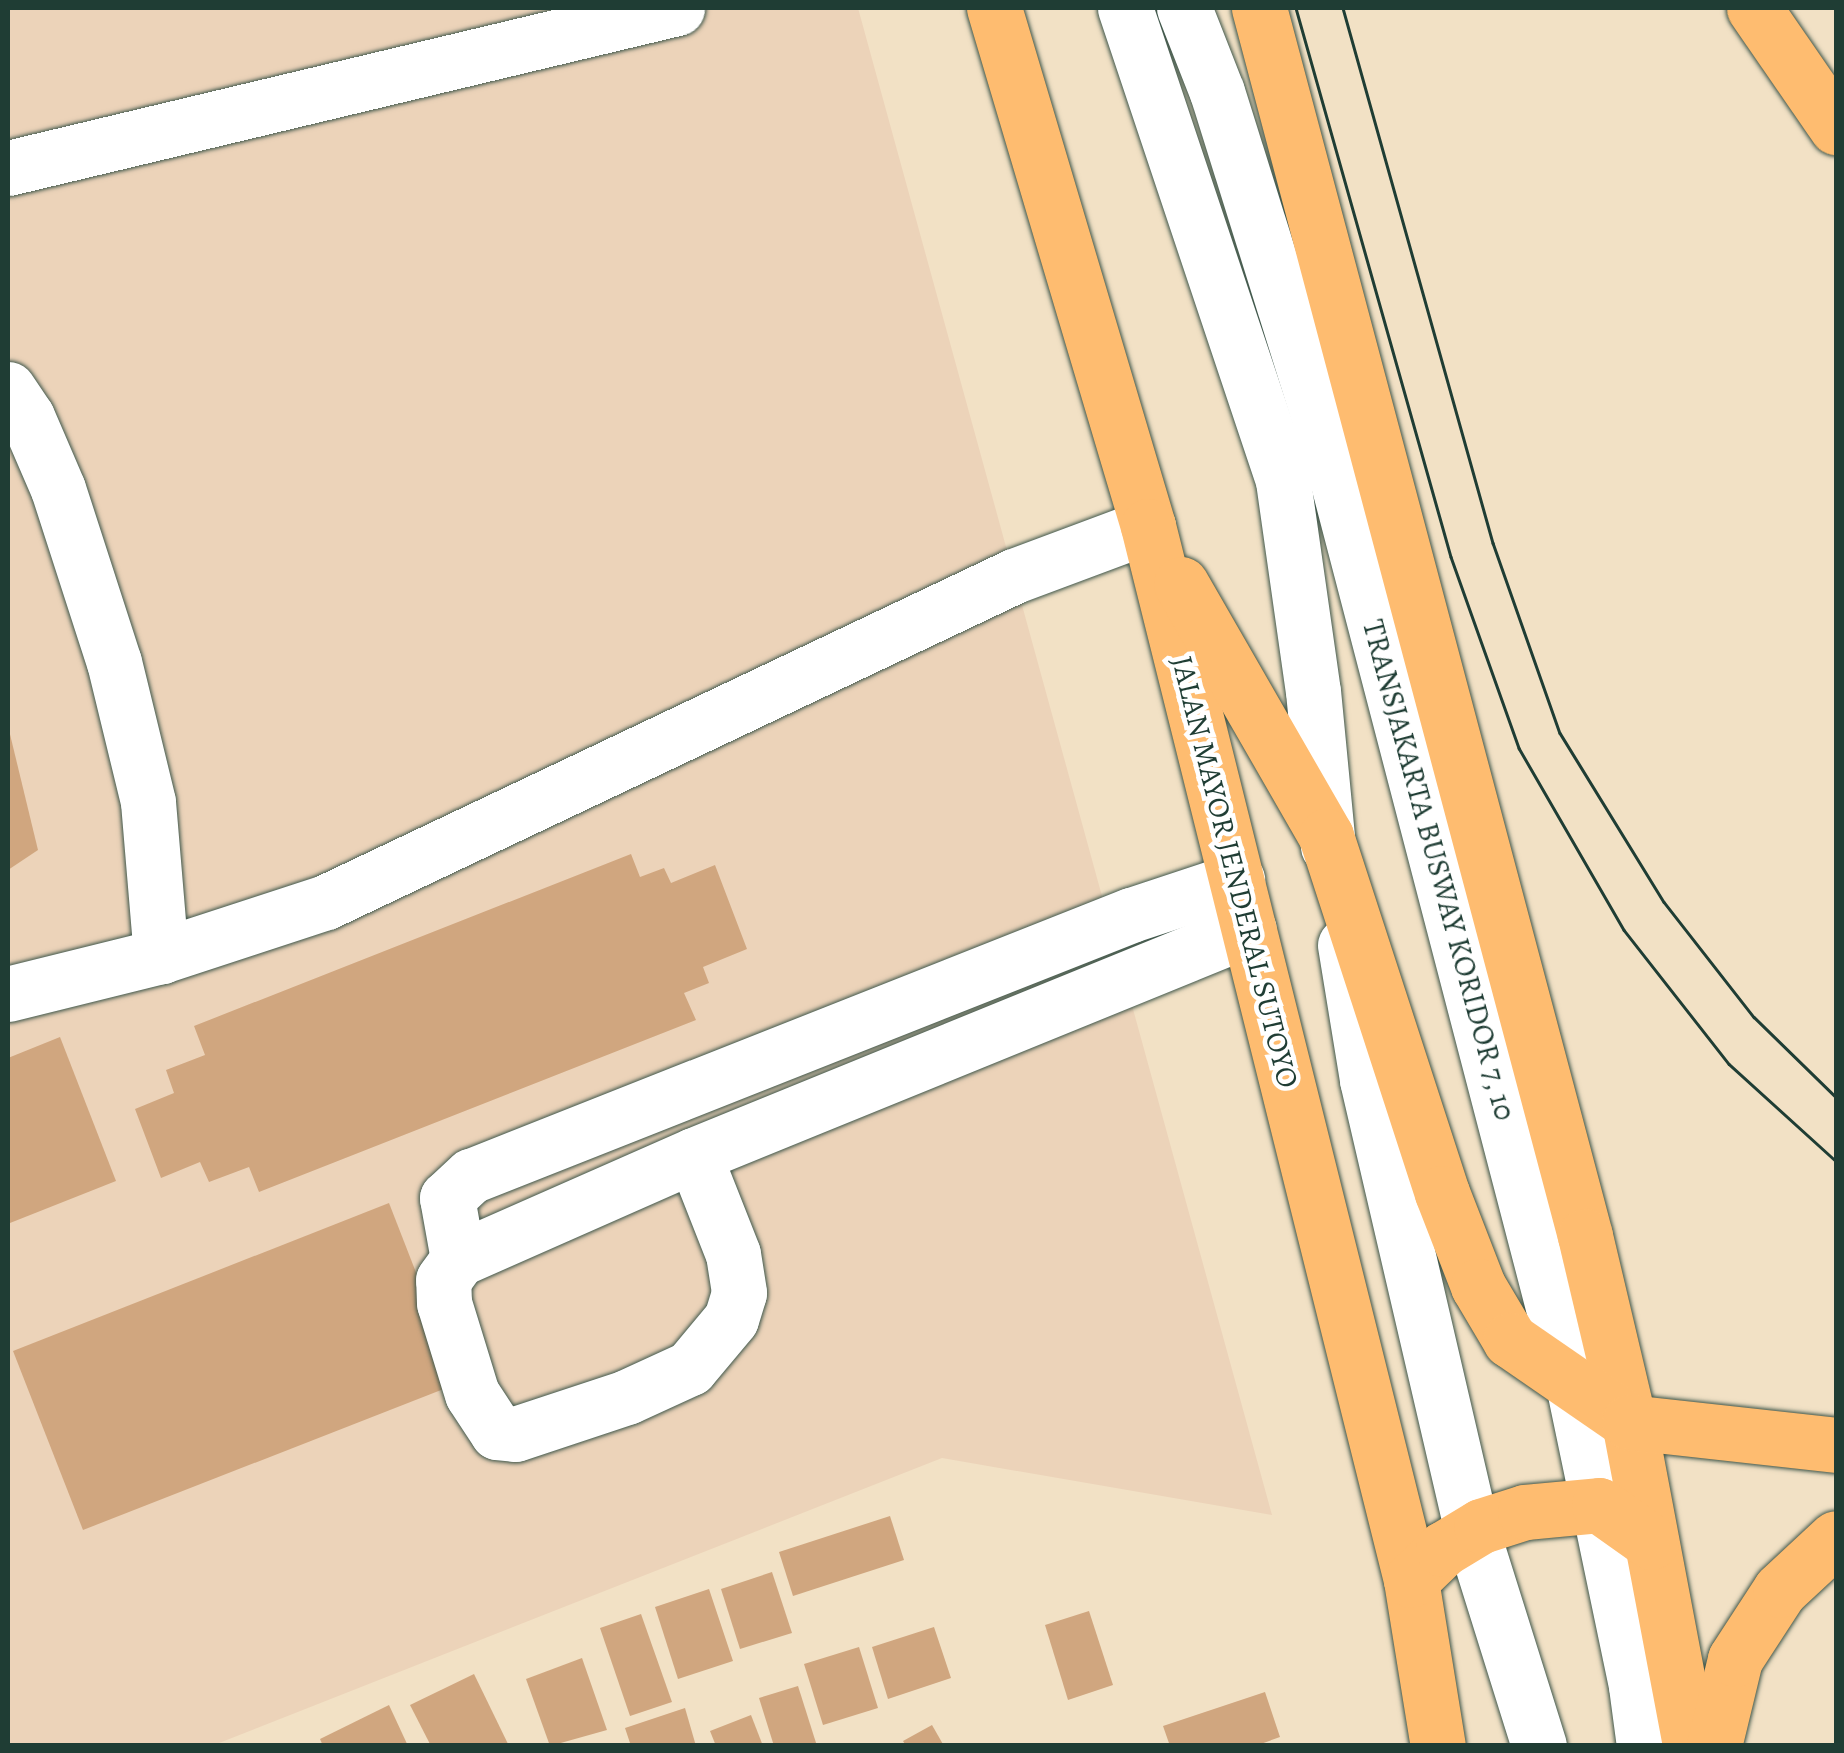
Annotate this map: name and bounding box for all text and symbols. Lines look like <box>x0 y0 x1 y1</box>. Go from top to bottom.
street label: TRANSJAKARTA BUSWAY KORIDOR 7, 10 <box>1355 615 1523 1125</box>
street label: JALAN MAYOR JENDERAL SUTOYO <box>1164 652 1306 1092</box>

